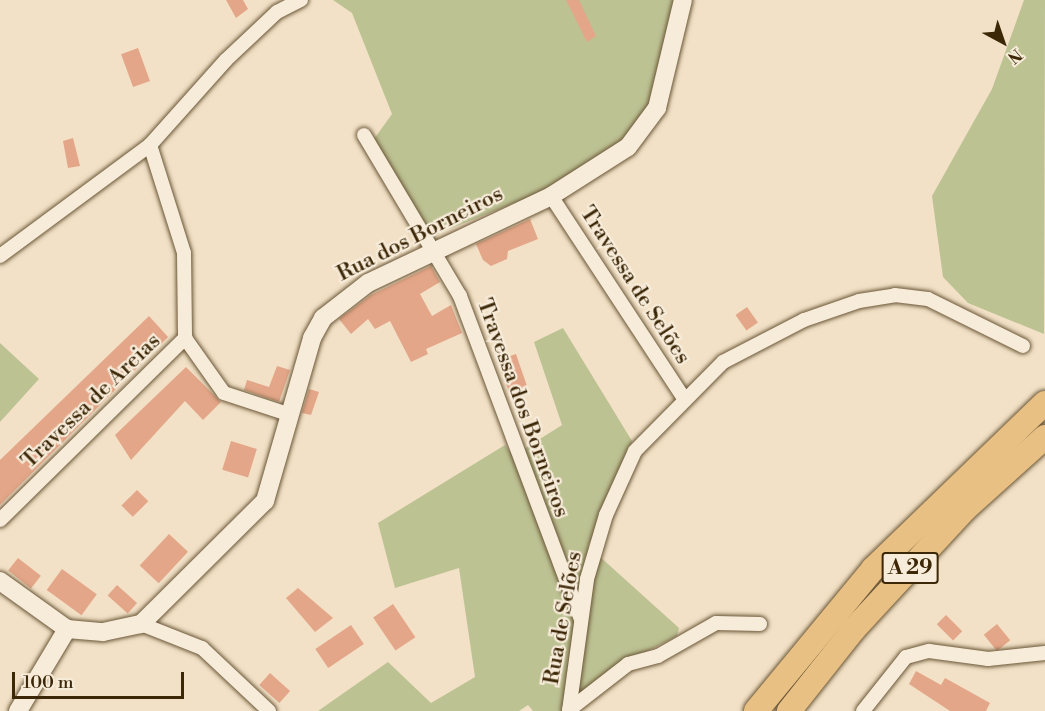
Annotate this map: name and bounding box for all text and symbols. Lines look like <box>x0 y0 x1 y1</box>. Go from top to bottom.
north arrow <box>973 12 1033 72</box>
text: N <box>1003 44 1026 68</box>
street label: Rua dos Borneiros <box>333 181 507 287</box>
street label: Travessa de Selões <box>574 201 696 369</box>
street label: Travessa dos Borneiros <box>471 295 575 521</box>
street label: Travessa de Areias <box>16 328 166 474</box>
street label: Rua de Selões <box>538 549 588 687</box>
road number: A 29 <box>882 550 938 586</box>
scale bar <box>15 660 188 698</box>
text: 100 m <box>23 671 74 694</box>

